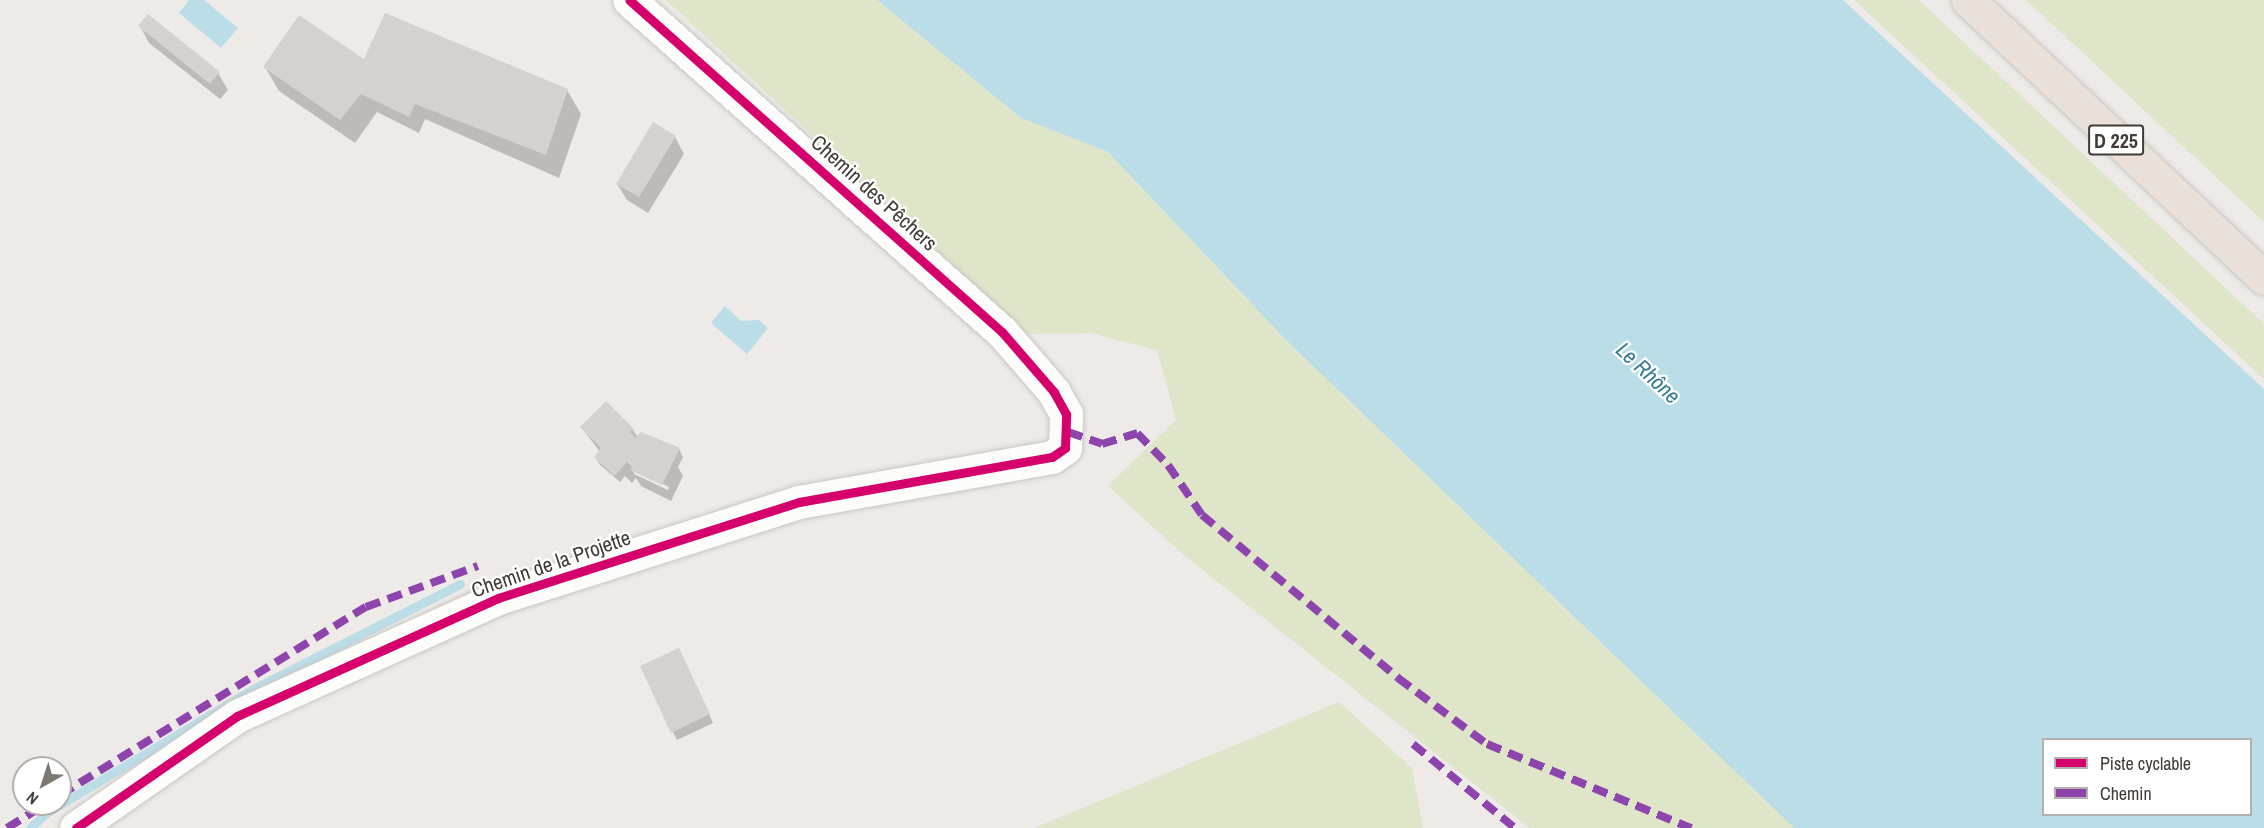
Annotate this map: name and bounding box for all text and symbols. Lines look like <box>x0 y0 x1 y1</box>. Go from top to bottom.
road number: D 225 <box>2088 123 2144 157</box>
street label: Chemin des Pêchers <box>806 130 942 256</box>
water label: Le Rhône <box>1610 337 1686 409</box>
street label: Chemin de la Projette <box>468 525 634 603</box>
legend <box>2042 738 2252 816</box>
text: Piste cyclable <box>2100 751 2191 776</box>
north arrow <box>12 756 72 816</box>
text: Chemin <box>2100 781 2152 806</box>
text: N <box>21 787 43 810</box>

